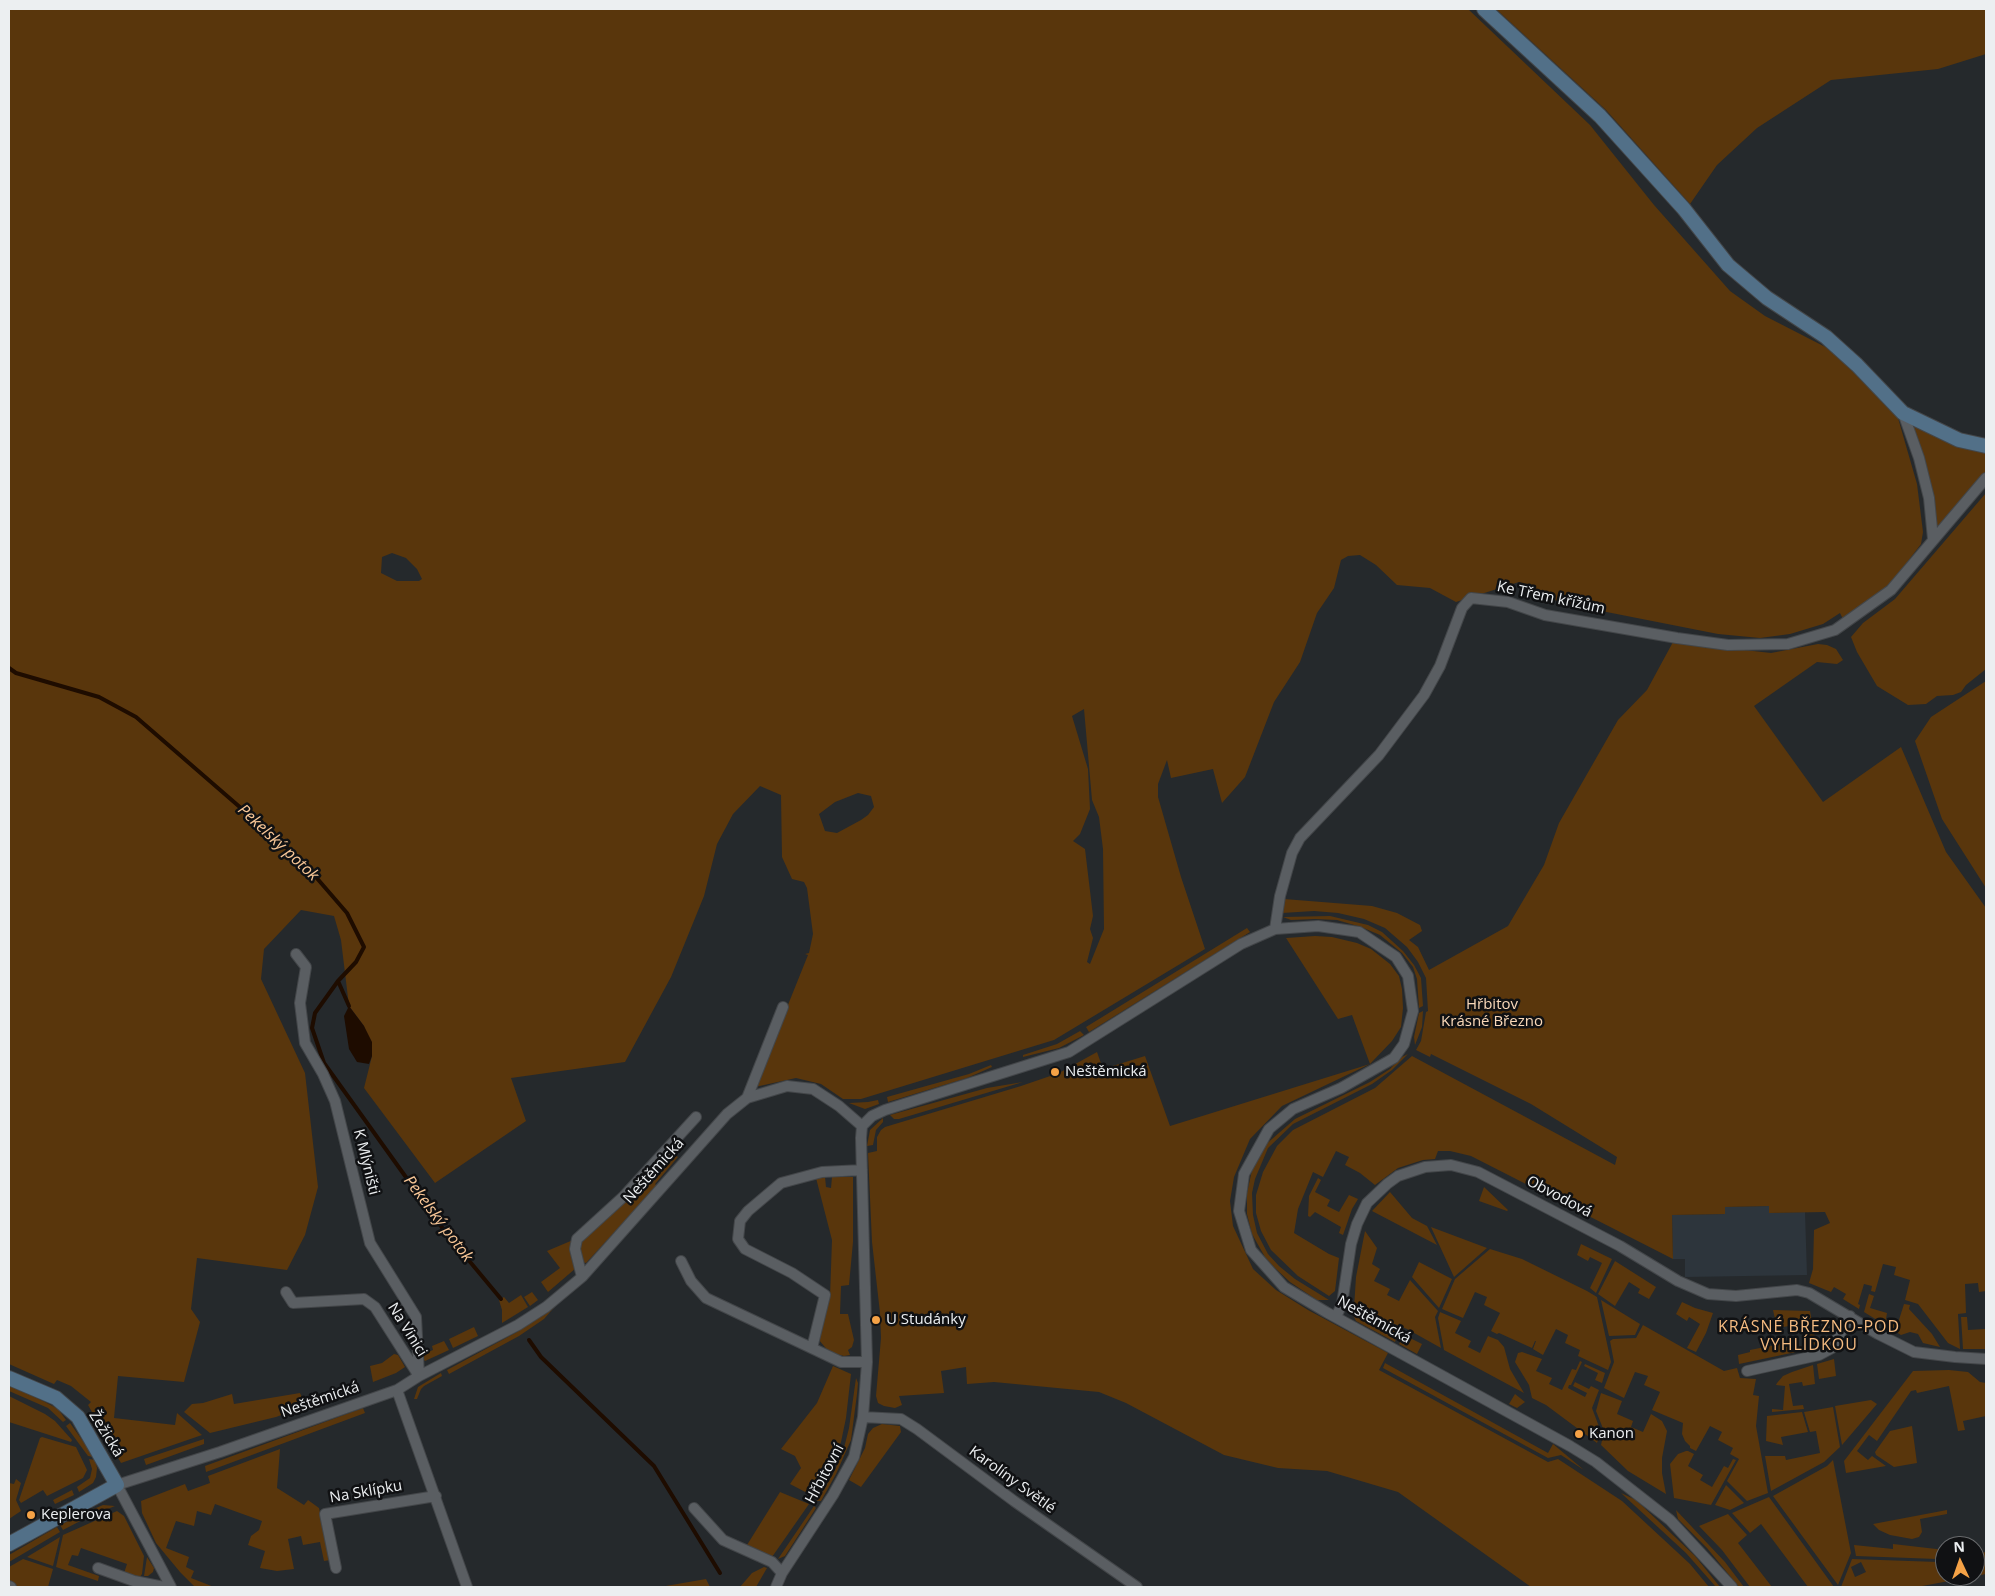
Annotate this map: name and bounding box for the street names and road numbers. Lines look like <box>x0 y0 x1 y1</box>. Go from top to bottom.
street label: Ke Třem křížům <box>1495 578 1607 618</box>
street label: K Mlýništi <box>349 1127 383 1197</box>
street label: Neštěmická <box>620 1135 688 1207</box>
street label: Obvodová <box>1523 1172 1595 1222</box>
street label: Neštěmická <box>1334 1292 1414 1348</box>
street label: Na Vinici <box>383 1300 431 1360</box>
street label: Neštěmická <box>278 1378 362 1422</box>
street label: Žežická <box>85 1408 127 1460</box>
street label: Hřbitovní <box>802 1441 848 1507</box>
street label: Karolíny Světlé <box>965 1443 1059 1517</box>
street label: Na Sklípku <box>328 1477 404 1507</box>

